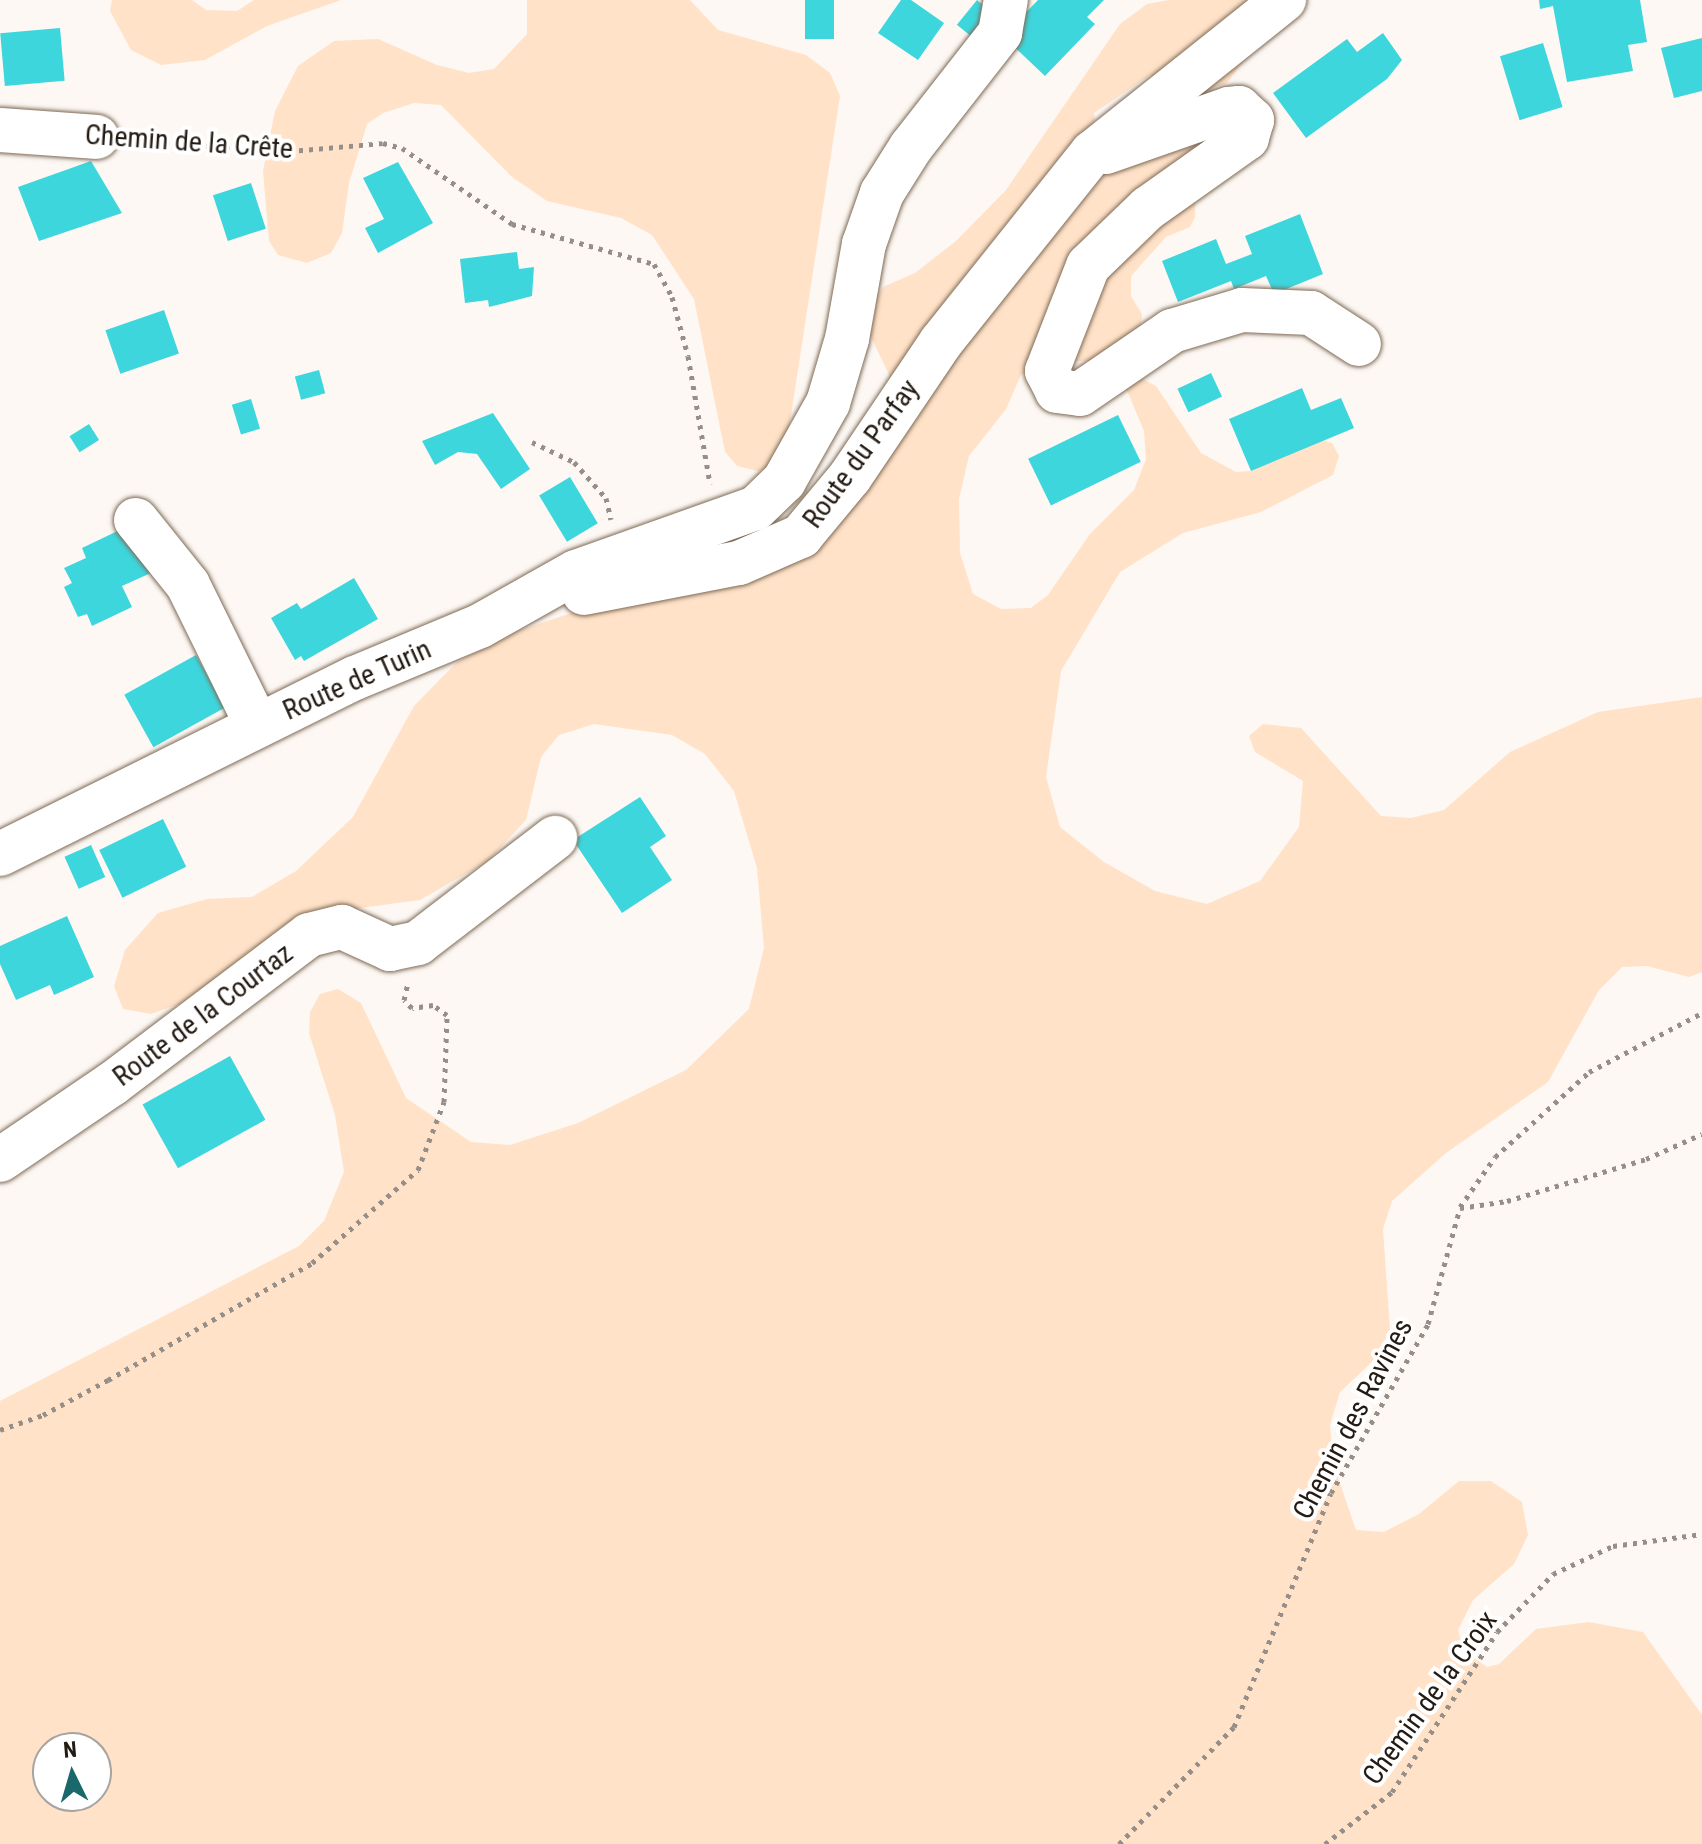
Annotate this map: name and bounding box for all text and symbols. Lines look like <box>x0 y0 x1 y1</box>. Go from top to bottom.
street label: Chemin de la Crête <box>84 118 294 166</box>
street label: Route du Parfay <box>796 373 926 535</box>
street label: Route de Turin <box>278 632 436 728</box>
street label: Route de la Courtaz <box>106 936 300 1094</box>
street label: Chemin des Ravines <box>1286 1313 1420 1525</box>
street label: Chemin de la Croix <box>1356 1605 1504 1791</box>
north arrow <box>32 1732 112 1812</box>
text: N <box>62 1737 78 1763</box>

